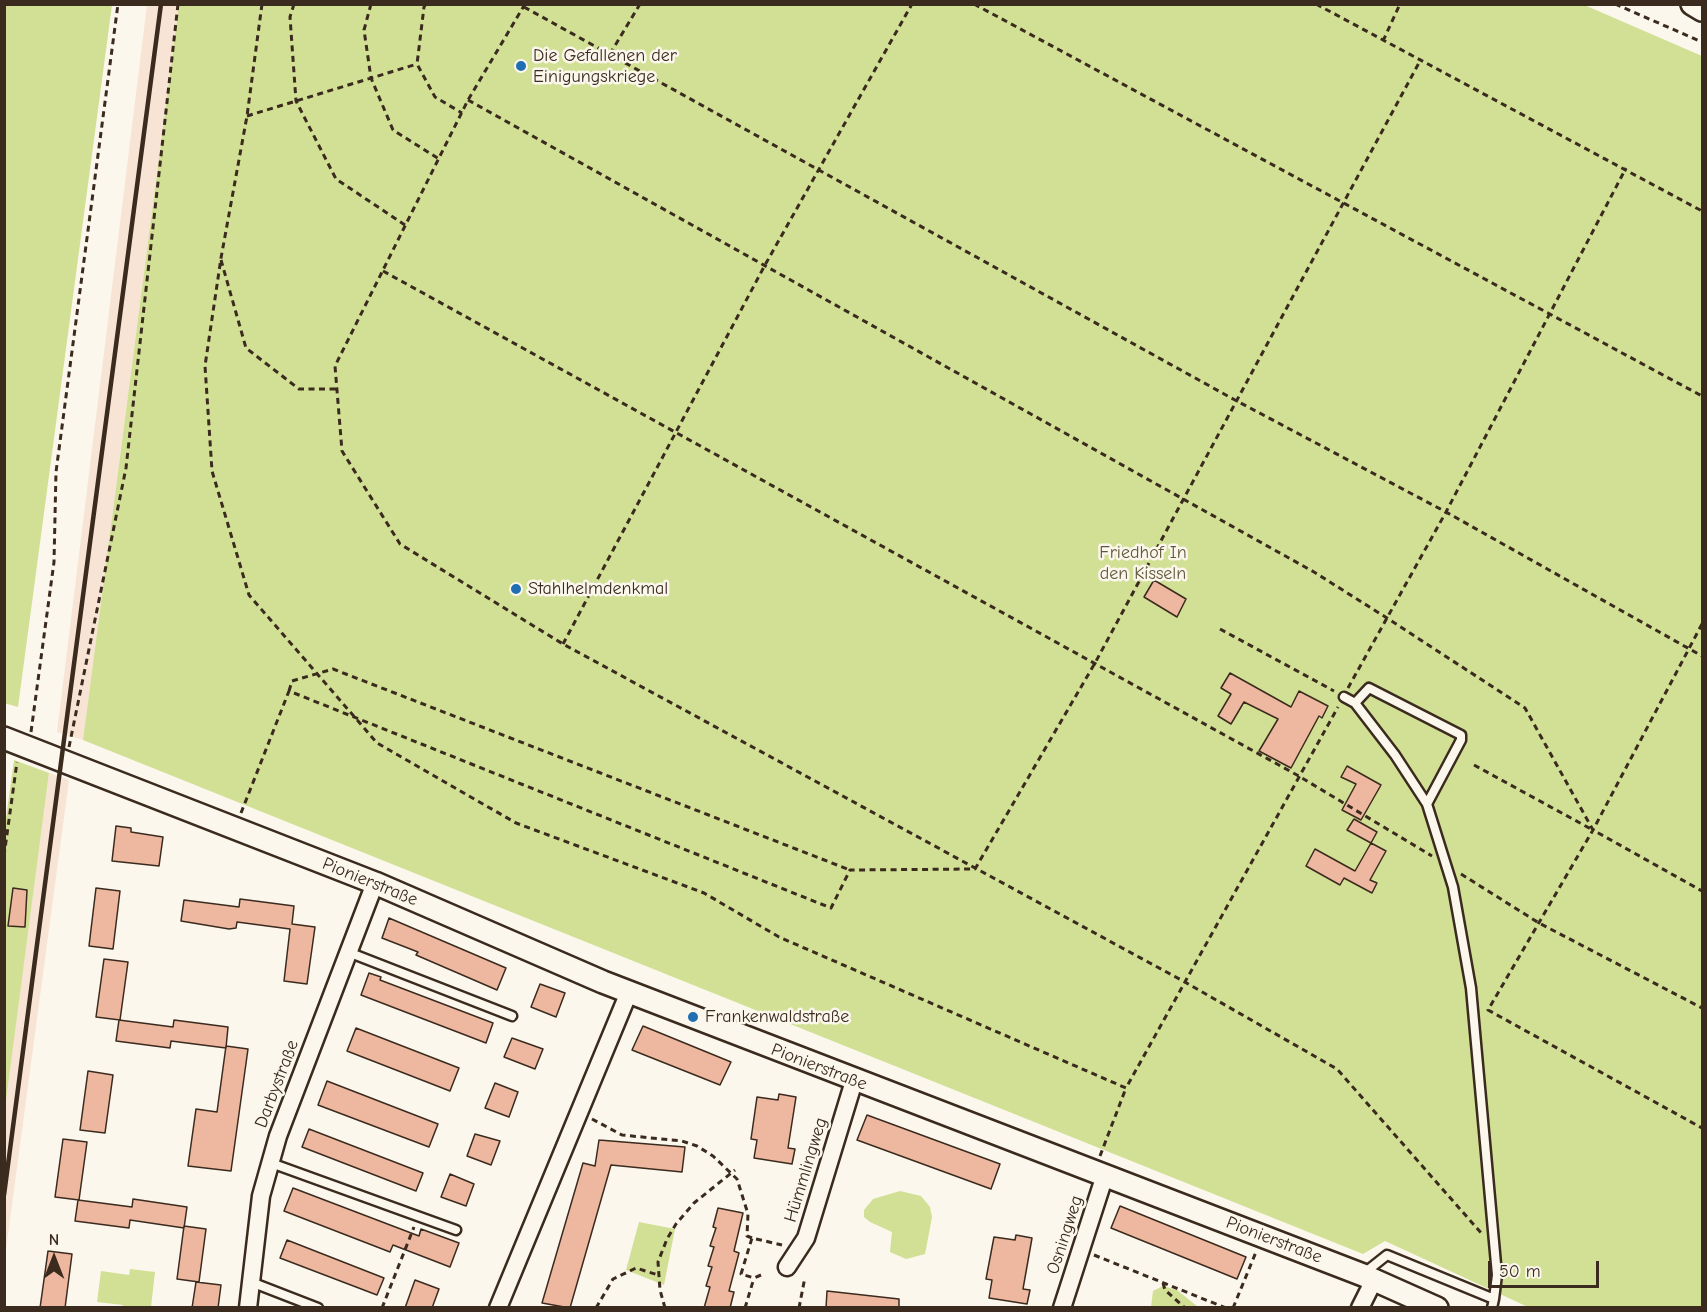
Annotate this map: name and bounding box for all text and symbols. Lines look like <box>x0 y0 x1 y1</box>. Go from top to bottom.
place label: Die Gefallenen der Einigungskriege <box>533 45 677 88</box>
marker: Die Gefallenen der Einigungskriege <box>514 59 528 73</box>
park label: Friedhof In den Kisseln <box>1099 542 1187 584</box>
place label: Stahlhelmdenkmal <box>528 578 668 600</box>
marker: Stahlhelmdenkmal <box>509 582 523 596</box>
street label: Pionierstraße <box>319 853 421 911</box>
place label: Frankenwaldstraße <box>705 1006 849 1028</box>
marker: Frankenwaldstraße <box>686 1010 700 1024</box>
street label: Darbystraße <box>250 1037 304 1131</box>
street label: Pionierstraße <box>768 1039 870 1095</box>
street label: Hümmlingweg <box>780 1115 832 1225</box>
street label: Osningweg <box>1042 1193 1088 1277</box>
street label: Pionierstraße <box>1223 1212 1325 1268</box>
north arrow <box>24 1228 84 1288</box>
text: N <box>49 1231 59 1249</box>
scale bar <box>1491 1249 1602 1287</box>
text: 50 m <box>1499 1261 1541 1282</box>

